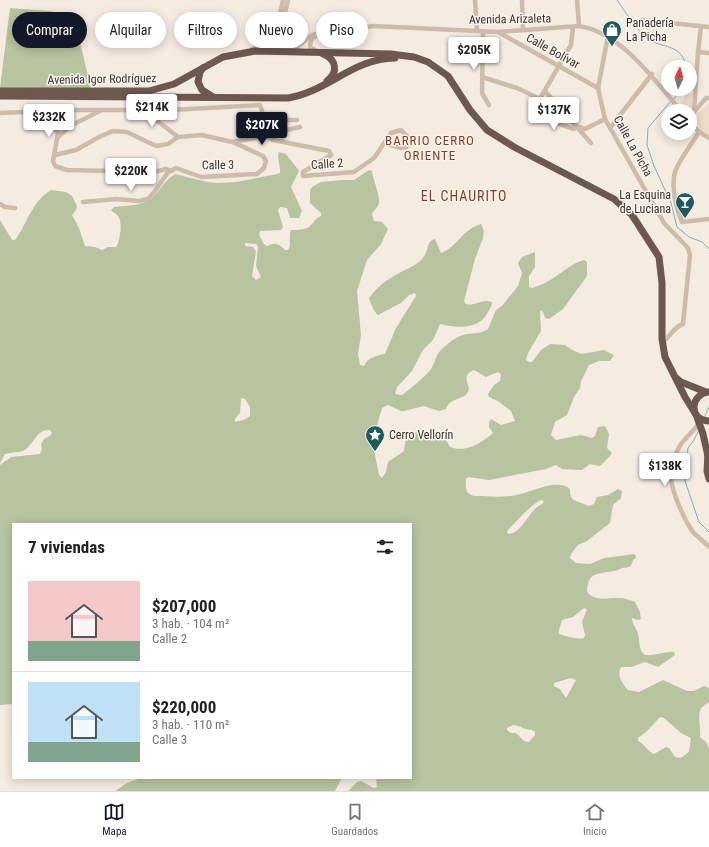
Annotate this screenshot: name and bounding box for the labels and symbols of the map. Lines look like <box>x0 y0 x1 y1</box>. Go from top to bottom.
street label: Avenida Arizaleta <box>469 11 552 27</box>
place label: Panadería La Picha <box>626 16 674 44</box>
shop icon: Panadería La Picha <box>601 19 623 47</box>
street label: Calle Bolívar <box>524 31 583 72</box>
pin: $205K <box>446 37 502 71</box>
north arrow <box>661 60 697 96</box>
street label: Avenida Igor Rodríguez <box>47 71 157 87</box>
pin: $214K <box>124 94 180 128</box>
pin: $137K <box>526 97 582 131</box>
pin: $232K <box>21 104 77 138</box>
pin: $207K <box>234 112 290 146</box>
street label: Calle La Picha <box>611 113 656 179</box>
district label: BARRIO CERRO ORIENTE <box>385 133 475 163</box>
street label: Calle 2 <box>310 156 344 172</box>
pin: $220K <box>103 158 159 192</box>
street label: Calle 3 <box>202 158 234 172</box>
district label: EL CHAURITO <box>421 188 507 204</box>
place label: La Esquina de Luciana <box>619 188 671 216</box>
bar icon: La Esquina de Luciana <box>674 191 696 219</box>
place icon: Cerro Vellorín <box>364 424 386 452</box>
place label: Cerro Vellorín <box>389 428 454 442</box>
pin: $138K <box>637 453 693 487</box>

